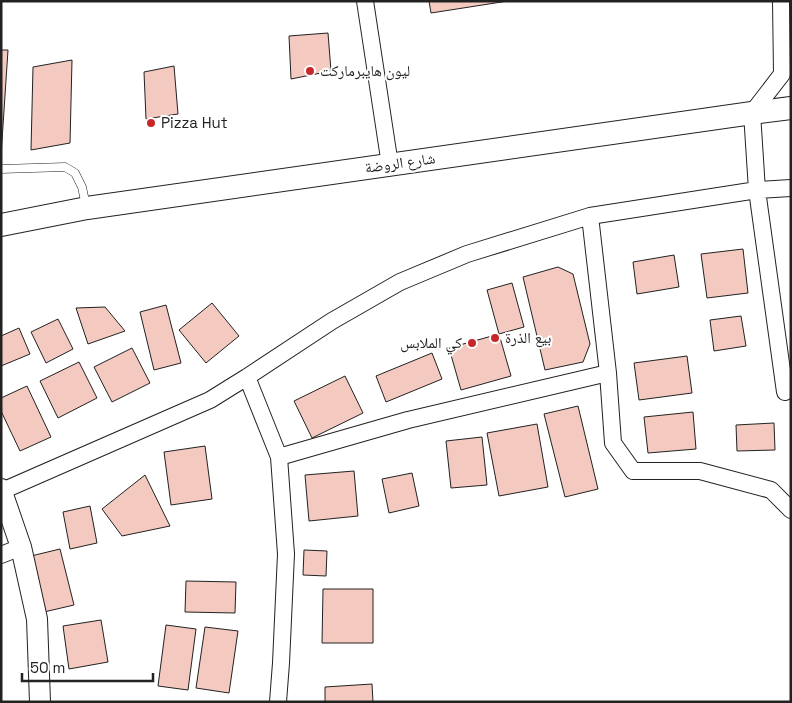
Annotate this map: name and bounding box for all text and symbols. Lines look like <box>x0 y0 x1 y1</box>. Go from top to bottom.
place label: ليون هايبرماركت <box>320 61 410 81</box>
marker: ليون هايبرماركت <box>304 65 316 77</box>
place label: Pizza Hut <box>161 113 228 132</box>
marker: Pizza Hut <box>145 117 157 129</box>
street label: شارع الروضة <box>364 148 437 178</box>
place label: بيع الذرة <box>505 328 551 348</box>
marker: بيع الذرة <box>489 332 501 344</box>
place label: كي الملابس <box>400 333 462 355</box>
marker: كي الملابس <box>466 337 478 349</box>
scale bar <box>22 650 154 682</box>
text: 50 m <box>30 658 65 677</box>

